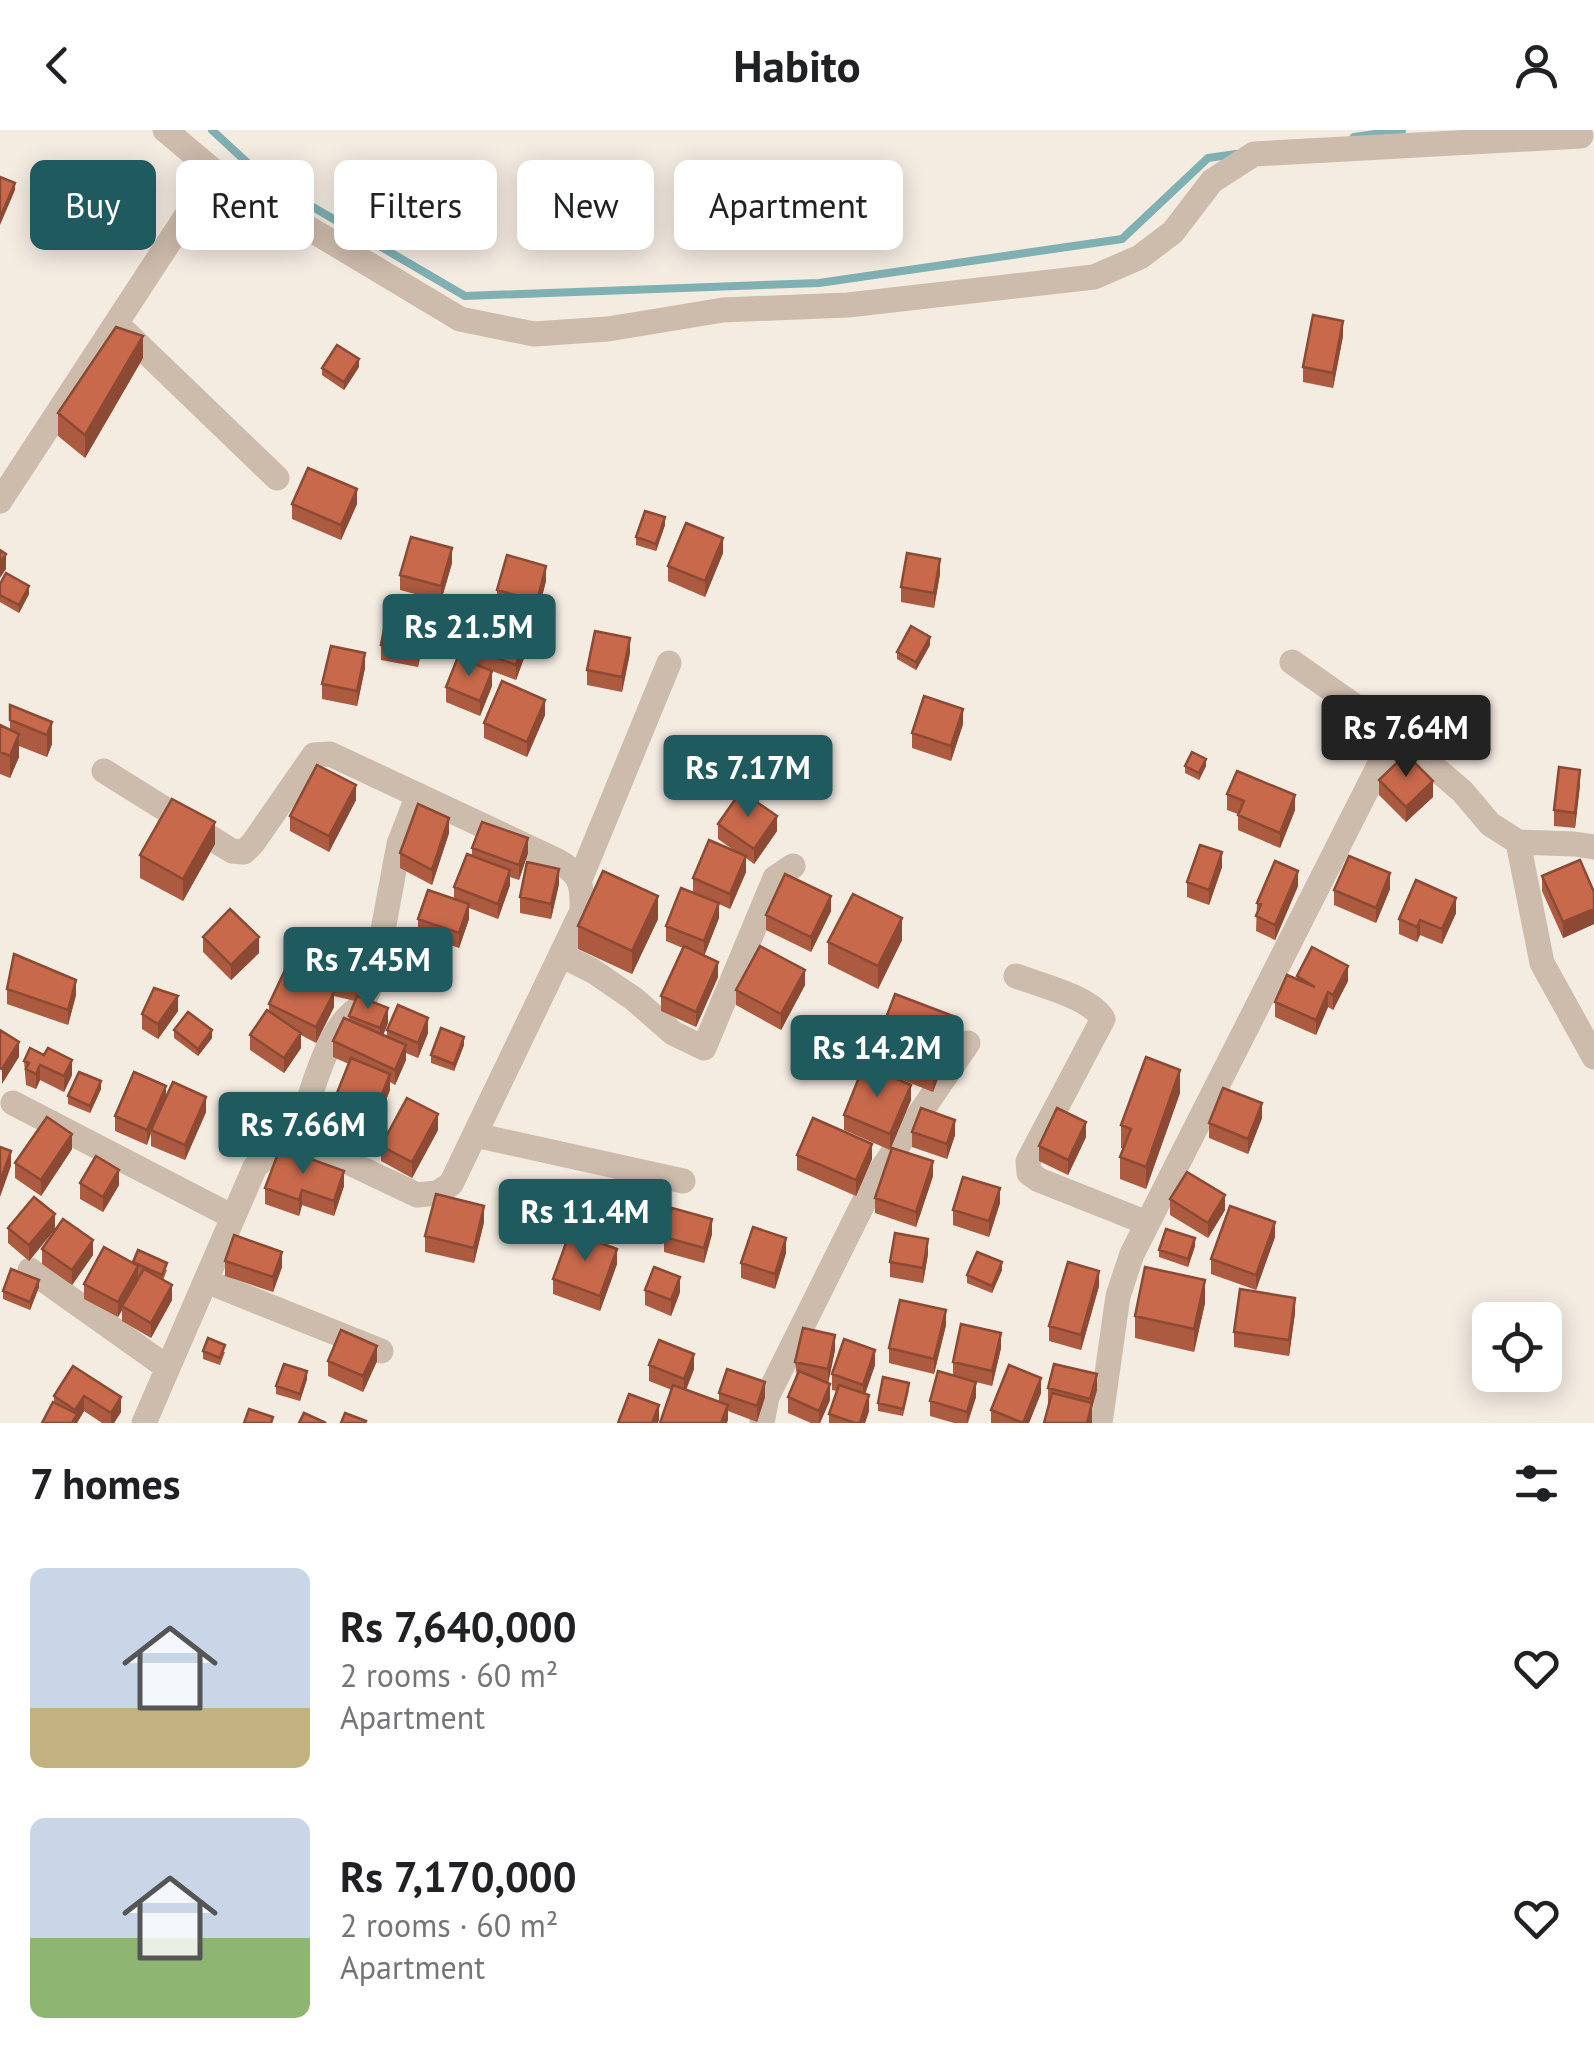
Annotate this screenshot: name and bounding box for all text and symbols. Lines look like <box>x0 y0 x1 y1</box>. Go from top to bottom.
text: Habito <box>733 36 861 94</box>
icon: back <box>30 38 85 93</box>
icon: person <box>1509 38 1564 93</box>
chip: Buy <box>30 160 156 250</box>
chip: Rent <box>176 160 314 250</box>
chip: Filters <box>334 160 497 250</box>
chip: New <box>517 160 654 250</box>
chip: Apartment <box>674 160 903 250</box>
pin: Rs 21.5M <box>366 594 572 679</box>
text: Rs 21.5M <box>405 605 533 647</box>
pin: Rs 7.64M <box>1303 695 1509 780</box>
text: Rs 7.64M <box>1344 706 1468 748</box>
pin: Rs 7.17M <box>645 735 851 820</box>
text: Rs 7.17M <box>686 746 810 788</box>
pin: Rs 7.45M <box>265 927 471 1012</box>
text: Rs 7.45M <box>306 938 430 980</box>
pin: Rs 14.2M <box>774 1015 980 1100</box>
text: Rs 14.2M <box>813 1026 941 1068</box>
pin: Rs 7.66M <box>200 1092 406 1177</box>
text: Rs 7.66M <box>241 1103 365 1145</box>
pin: Rs 11.4M <box>482 1179 688 1264</box>
text: Rs 11.4M <box>521 1190 649 1232</box>
map controls <box>1472 1302 1562 1392</box>
button: locate <box>1472 1302 1562 1392</box>
text: 7 homes <box>30 1456 181 1511</box>
icon: filters <box>1509 1456 1564 1511</box>
text: Rs 7,640,000 <box>340 1599 577 1654</box>
icon: home <box>110 1608 230 1728</box>
icon: heart <box>1509 1641 1564 1696</box>
text: 2 rooms · 60 m² <box>340 1654 558 1696</box>
text: Apartment <box>340 1696 485 1738</box>
text: Rs 7,170,000 <box>340 1849 577 1904</box>
icon: home <box>110 1858 230 1978</box>
icon: heart <box>1509 1891 1564 1946</box>
text: 2 rooms · 60 m² <box>340 1904 558 1946</box>
text: Apartment <box>340 1946 485 1988</box>

